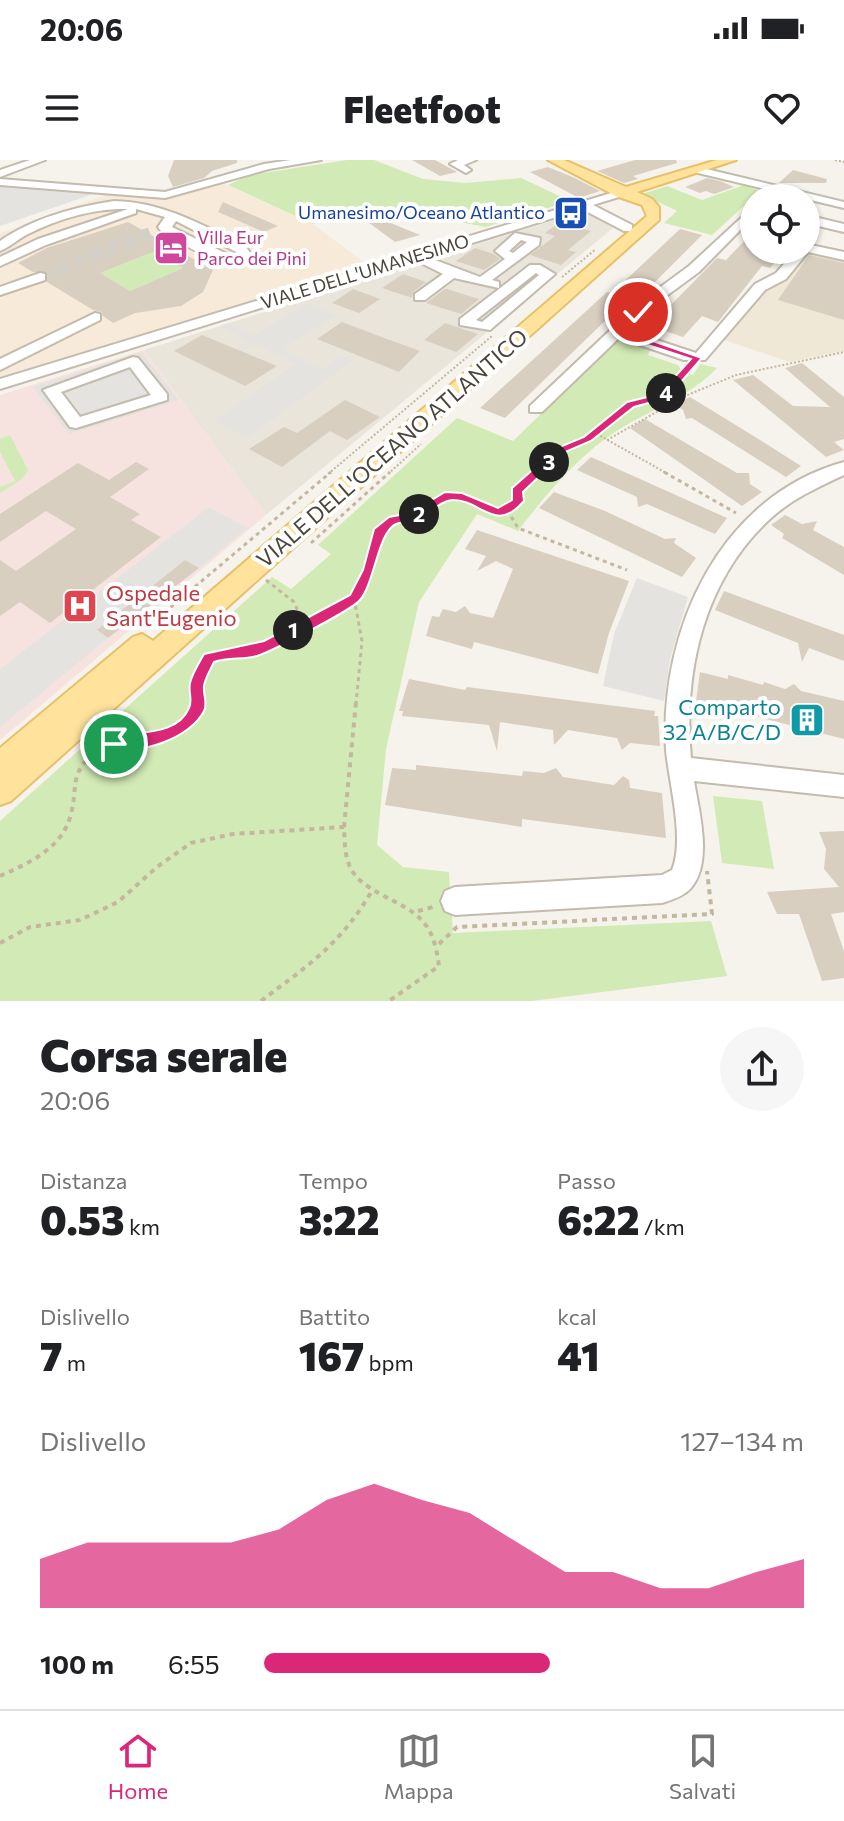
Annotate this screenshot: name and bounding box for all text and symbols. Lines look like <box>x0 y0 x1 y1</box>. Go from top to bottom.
text: 20:06 <box>40 10 123 47</box>
icon: menu <box>40 86 84 130</box>
text: Fleetfoot <box>343 86 501 130</box>
icon: heart <box>760 86 804 130</box>
map controls <box>740 184 820 264</box>
button: locate <box>740 184 820 264</box>
bus stop icon: Umanesimo/Oceano Atlantico <box>552 194 590 232</box>
place label: Umanesimo/Oceano Atlantico <box>298 201 545 223</box>
place label: Villa Eur Parco dei Pini <box>197 226 307 269</box>
hotel icon: Villa Eur Parco dei Pini <box>152 229 190 267</box>
street label: VIALE DELL'UMANESIMO <box>258 229 471 313</box>
pin <box>604 278 672 346</box>
icon: check <box>616 290 660 334</box>
street label: VIALE DELL'OCEANO ATLANTICO <box>251 323 533 573</box>
pin: 4 <box>646 373 686 413</box>
text: 4 <box>659 379 673 406</box>
pin: 3 <box>529 442 569 482</box>
text: 3 <box>543 448 555 475</box>
pin: 2 <box>399 494 439 534</box>
text: 2 <box>413 500 425 527</box>
place label: Ospedale Sant'Eugenio <box>106 579 237 631</box>
hospital icon: Ospedale Sant'Eugenio <box>61 587 99 625</box>
pin: 1 <box>273 610 313 650</box>
text: 1 <box>288 616 298 643</box>
place label: Comparto 32 A/B/C/D <box>663 693 781 745</box>
building icon: Comparto 32 A/B/C/D <box>788 701 826 739</box>
pin <box>80 710 148 778</box>
icon: arrive <box>92 722 136 766</box>
text: Corsa serale <box>40 1027 287 1081</box>
button: share <box>720 1027 804 1111</box>
text: 20:06 <box>40 1084 110 1115</box>
text: Distanza <box>40 1167 127 1194</box>
text: Tempo <box>299 1167 368 1194</box>
text: Passo <box>557 1167 616 1194</box>
text: 0.53 <box>40 1194 125 1243</box>
text: 3:22 <box>299 1194 380 1243</box>
text: 6:22 <box>557 1194 640 1243</box>
text: km <box>125 1213 160 1240</box>
text: /km <box>640 1213 685 1240</box>
text: Dislivello <box>40 1303 130 1330</box>
text: Battito <box>299 1303 370 1330</box>
text: kcal <box>557 1303 597 1330</box>
text: 7 <box>40 1330 62 1379</box>
text: 167 <box>299 1330 364 1379</box>
text: 41 <box>557 1330 600 1379</box>
text: m <box>62 1349 86 1376</box>
text: bpm <box>364 1349 414 1376</box>
text: Dislivello <box>40 1425 146 1456</box>
text: 127–134 m <box>680 1425 804 1456</box>
text: 100 m <box>40 1648 114 1679</box>
text: 6:55 <box>168 1648 220 1679</box>
tab: Home <box>108 1729 168 1804</box>
tab: Mappa <box>384 1729 454 1804</box>
tab: Salvati <box>669 1729 736 1804</box>

